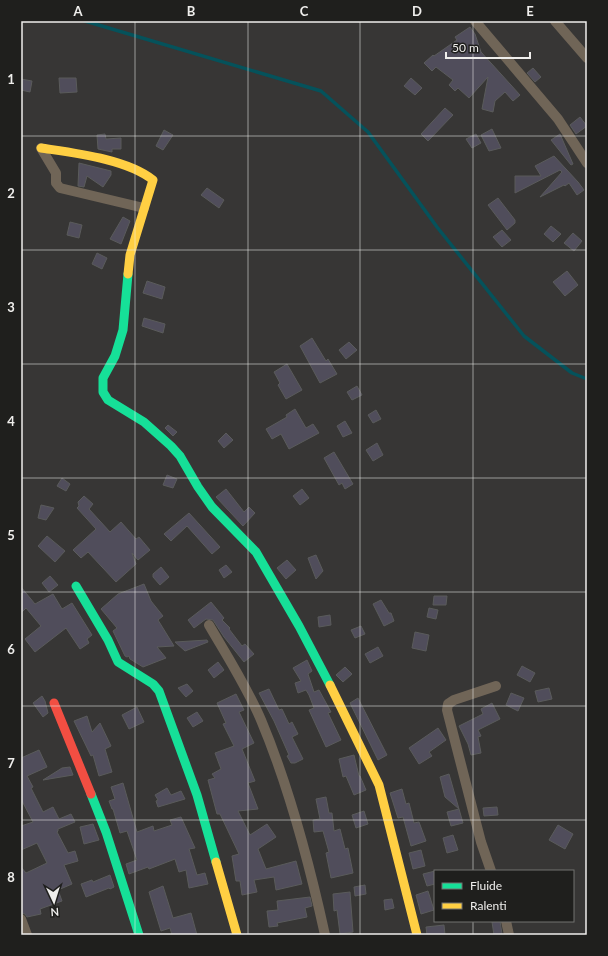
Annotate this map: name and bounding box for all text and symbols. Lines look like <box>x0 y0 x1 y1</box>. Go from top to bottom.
text: A <box>72 3 83 19</box>
text: B <box>187 3 196 19</box>
text: C <box>300 3 309 19</box>
text: D <box>412 3 422 19</box>
text: E <box>526 3 534 19</box>
scale bar <box>446 34 530 60</box>
text: 50 m <box>452 40 479 55</box>
text: 1 <box>7 71 15 87</box>
text: 2 <box>7 185 15 201</box>
text: 3 <box>7 299 15 315</box>
text: 4 <box>7 413 15 429</box>
text: 5 <box>7 527 15 543</box>
text: 6 <box>7 641 15 657</box>
text: 7 <box>7 755 15 771</box>
text: 8 <box>7 869 15 885</box>
legend <box>434 870 574 922</box>
text: Fluide <box>470 878 502 893</box>
north arrow <box>34 882 74 922</box>
text: Ralenti <box>470 898 507 913</box>
text: N <box>50 906 59 919</box>

